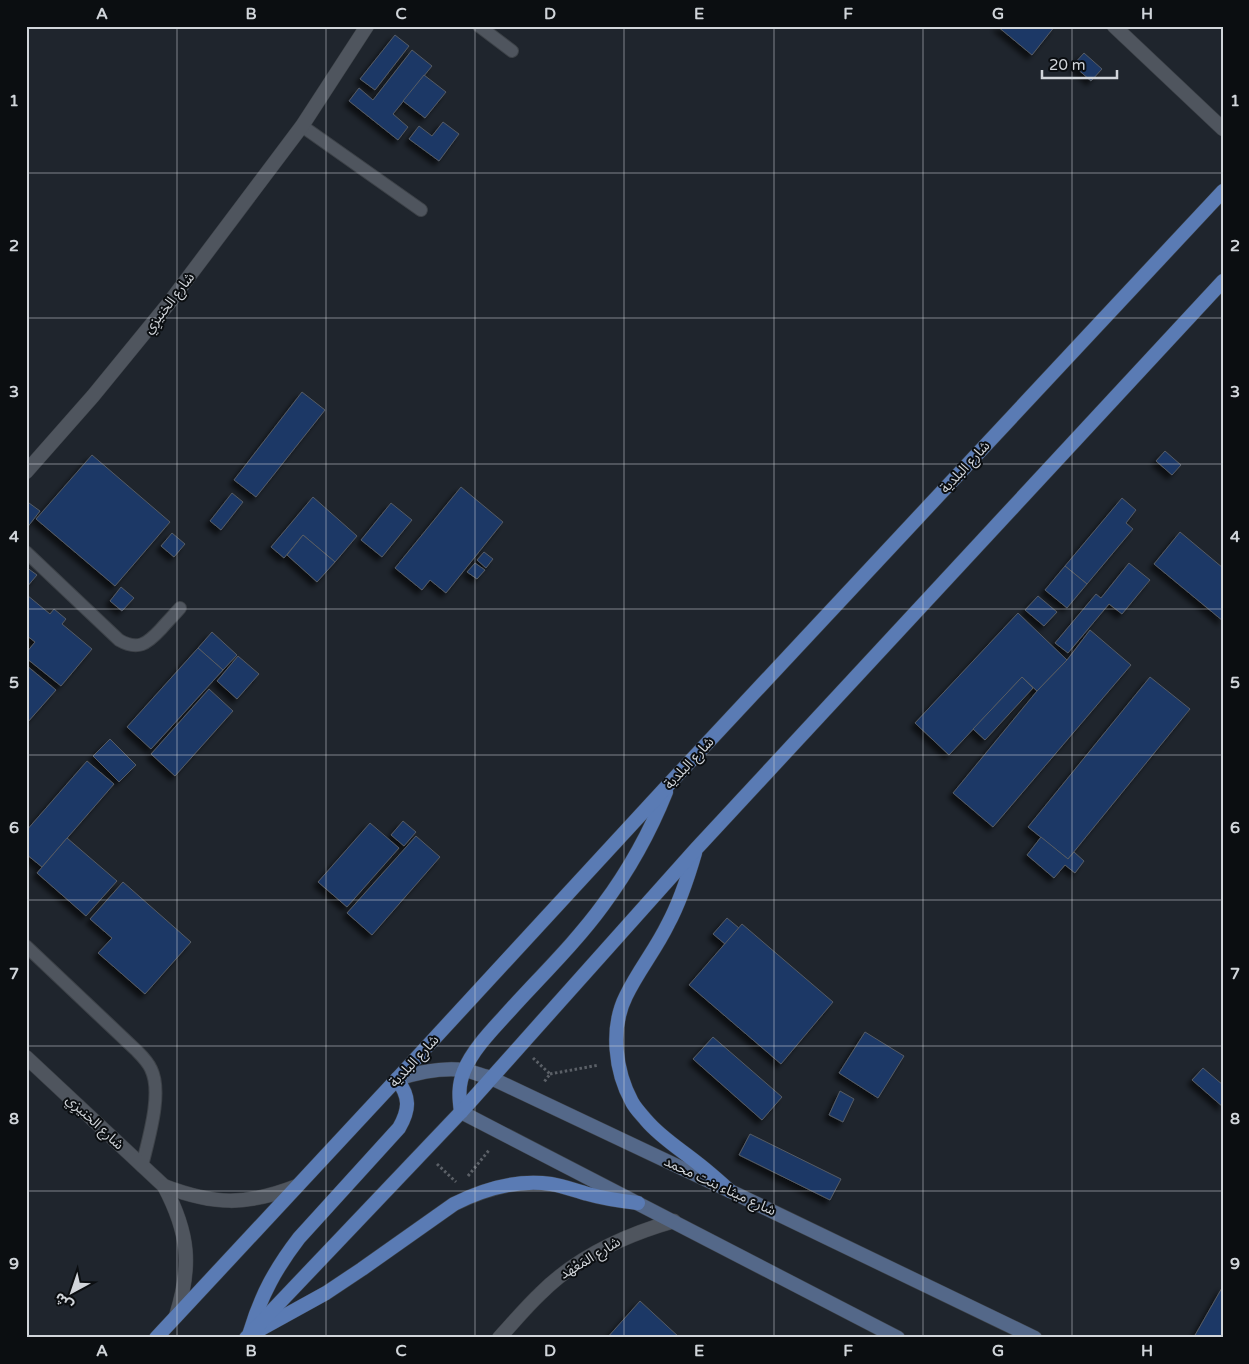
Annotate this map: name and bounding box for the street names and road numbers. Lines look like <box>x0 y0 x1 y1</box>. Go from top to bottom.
street label: شارع الخنيزِي <box>140 269 200 338</box>
street label: شارع البلدية <box>937 437 995 498</box>
street label: شارع البلدية <box>661 733 719 794</box>
street label: شارع البلدية <box>386 1031 444 1092</box>
street label: شارع الخنيزِي <box>61 1091 128 1155</box>
street label: شارع ميثاء بنت محمد <box>660 1153 779 1221</box>
street label: شارع المَعْهَد <box>557 1233 624 1284</box>

